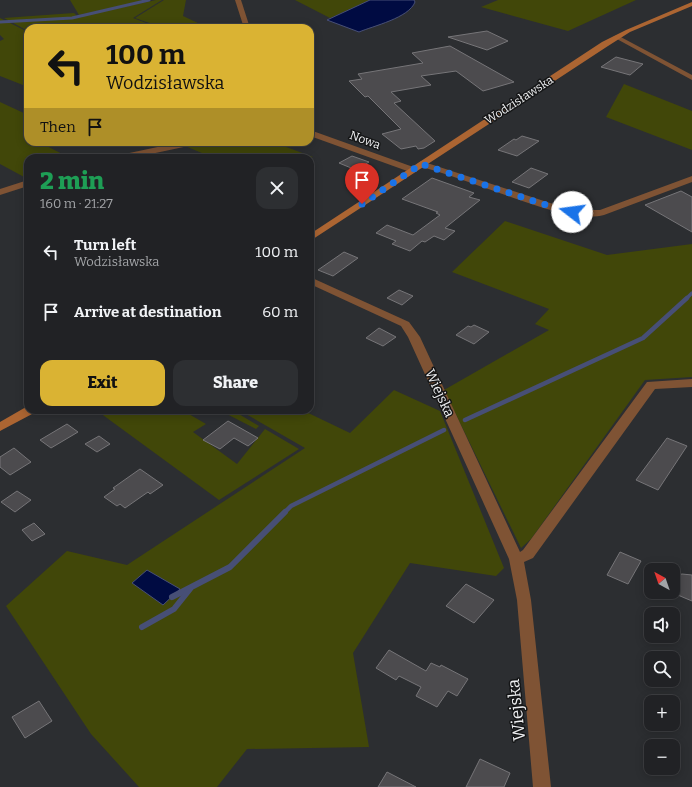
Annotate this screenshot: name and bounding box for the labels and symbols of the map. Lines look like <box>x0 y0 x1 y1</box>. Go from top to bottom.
street label: Wodzisławska <box>482 72 556 127</box>
street label: Nowa <box>348 128 383 152</box>
pin <box>345 163 379 204</box>
position arrow <box>551 191 593 233</box>
street label: Wiejska <box>421 367 458 420</box>
north arrow <box>644 563 680 599</box>
street label: Wiejska <box>503 678 530 742</box>

